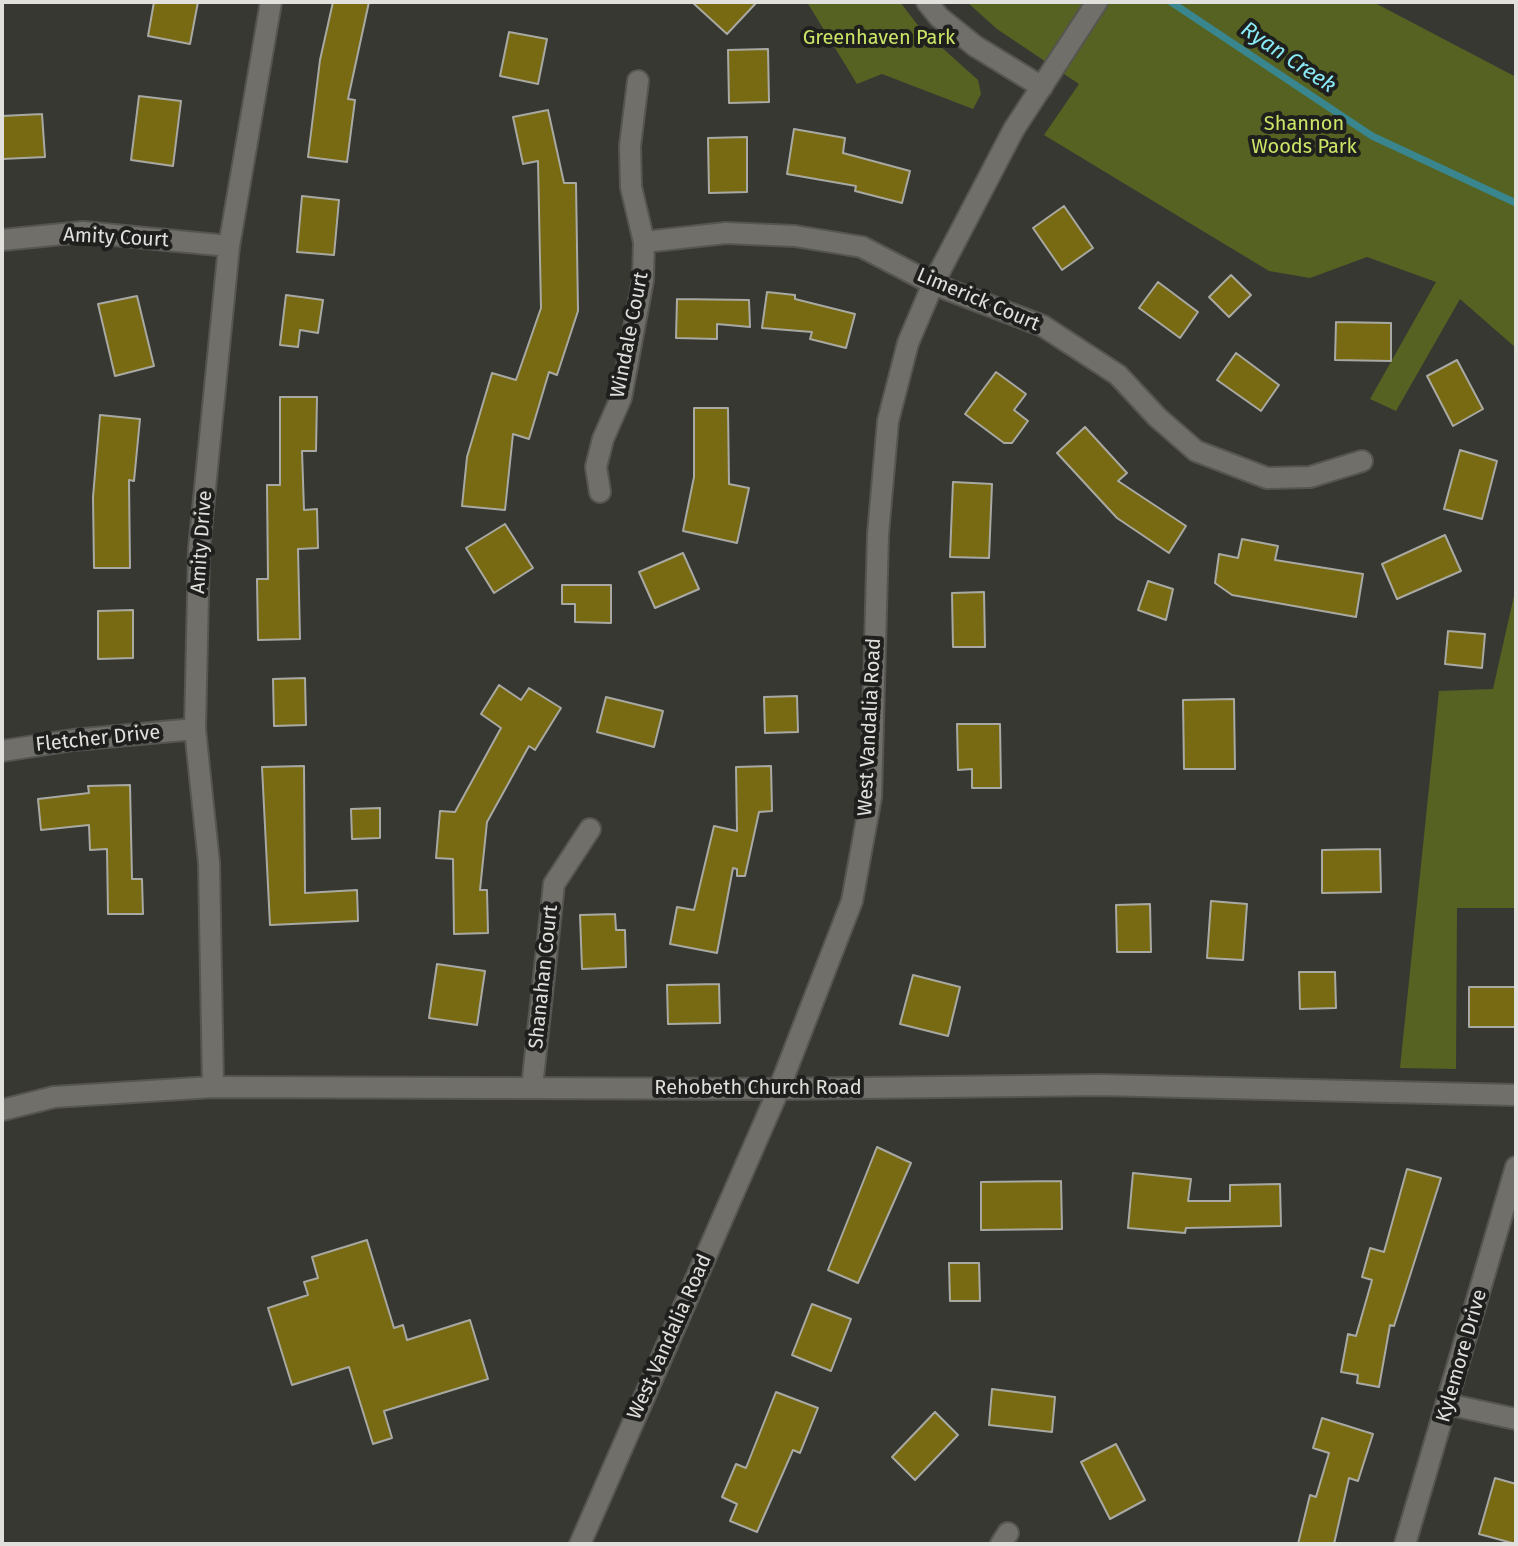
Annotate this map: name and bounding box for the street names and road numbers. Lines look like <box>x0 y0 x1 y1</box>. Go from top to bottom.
street label: Amity Court <box>63 223 169 253</box>
street label: Limerick Court <box>913 263 1043 337</box>
street label: Windale Court <box>606 270 654 400</box>
street label: Amity Drive <box>186 490 218 594</box>
street label: West Vandalia Road <box>853 637 887 817</box>
street label: Fletcher Drive <box>34 721 162 757</box>
street label: Shanahan Court <box>524 904 564 1050</box>
street label: Rehobeth Church Road <box>654 1076 862 1100</box>
street label: West Vandalia Road <box>623 1251 717 1423</box>
street label: Kylemore Drive <box>1432 1287 1492 1425</box>

